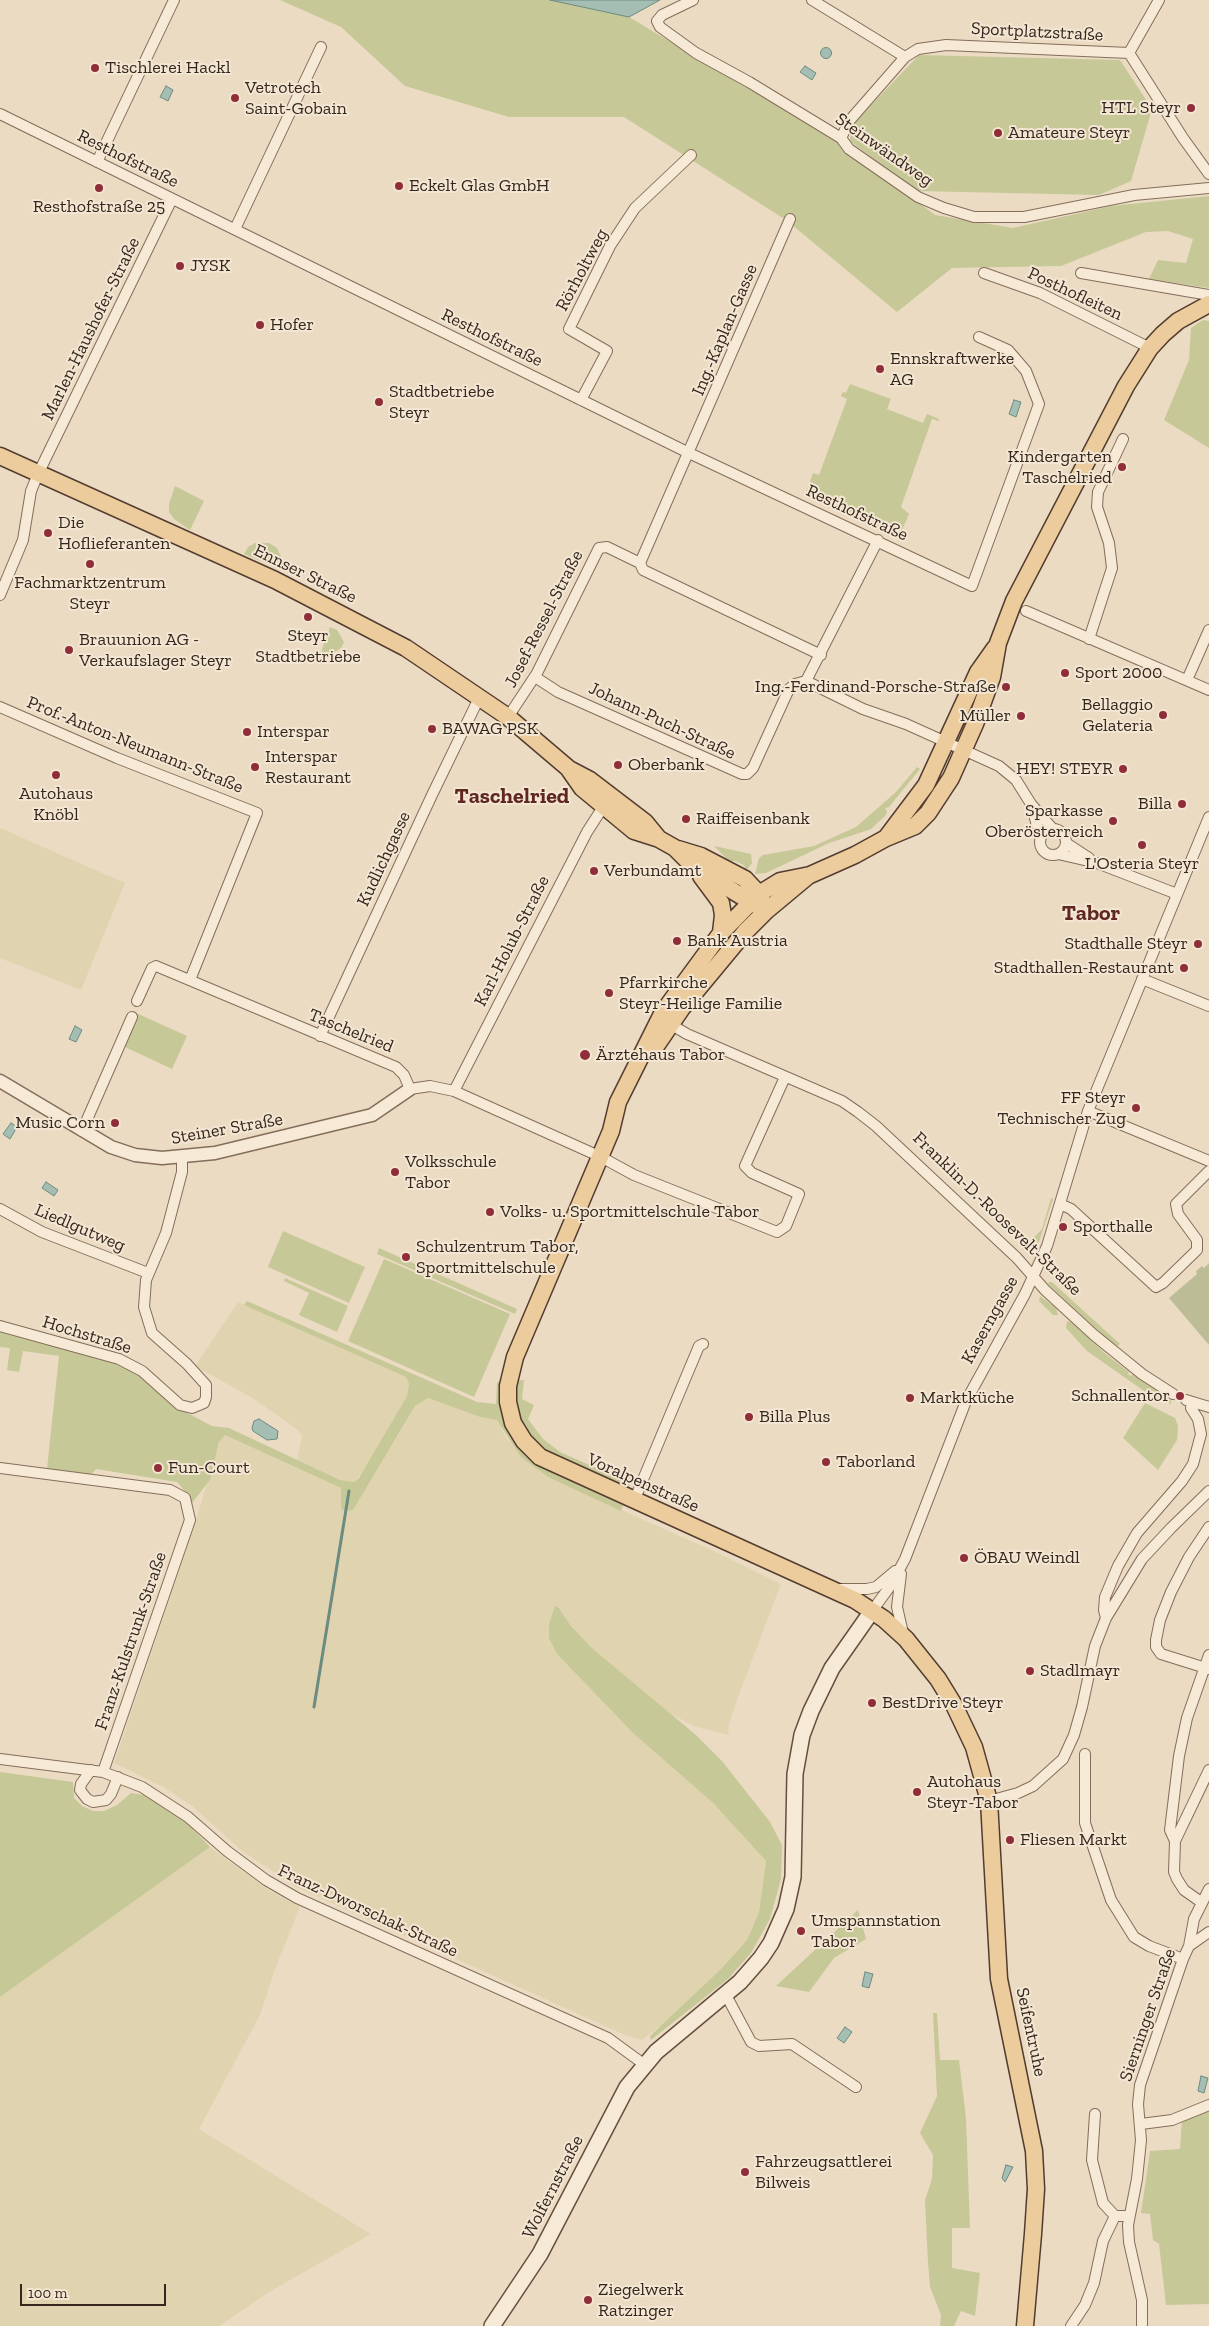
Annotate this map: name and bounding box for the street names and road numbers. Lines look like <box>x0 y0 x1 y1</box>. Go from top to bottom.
street label: Sportplatzstraße <box>970 18 1104 46</box>
street label: Steinwändweg <box>831 108 937 192</box>
street label: Resthofstraße <box>74 125 182 193</box>
street label: Rörholtweg <box>551 225 613 315</box>
street label: Marlen-Haushofer-Straße <box>37 234 145 424</box>
street label: Ing.-Kaplan-Gasse <box>688 261 762 399</box>
street label: Posthofleiten <box>1024 263 1126 325</box>
street label: Resthofstraße <box>438 304 546 372</box>
street label: Resthofstraße <box>803 480 911 546</box>
street label: Ennser Straße <box>250 540 360 608</box>
street label: Josef-Ressel-Straße <box>500 547 588 691</box>
street label: Johann-Puch-Straße <box>585 677 739 765</box>
street label: Prof.-Anton-Neumann-Straße <box>24 692 246 798</box>
street label: Kudlichgasse <box>353 808 415 910</box>
street label: Karl-Holub-Straße <box>470 872 554 1010</box>
street label: Taschelried <box>305 1004 397 1058</box>
street label: Steiner Straße <box>170 1109 284 1149</box>
street label: Franklin-D.-Roosevelt-Straße <box>908 1128 1086 1300</box>
street label: Liedlgutweg <box>31 1199 129 1257</box>
street label: Kaserngasse <box>957 1272 1023 1368</box>
street label: Hochstraße <box>40 1311 134 1359</box>
street label: Voralpenstraße <box>584 1449 702 1517</box>
street label: Franz-Kulstrunk-Straße <box>90 1549 172 1733</box>
street label: Franz-Dworschak-Straße <box>274 1860 462 1962</box>
street label: Sierninger Straße <box>1115 1946 1181 2084</box>
street label: Seifentruhe <box>1011 1986 1051 2078</box>
street label: Wolfernstraße <box>518 2132 588 2242</box>

